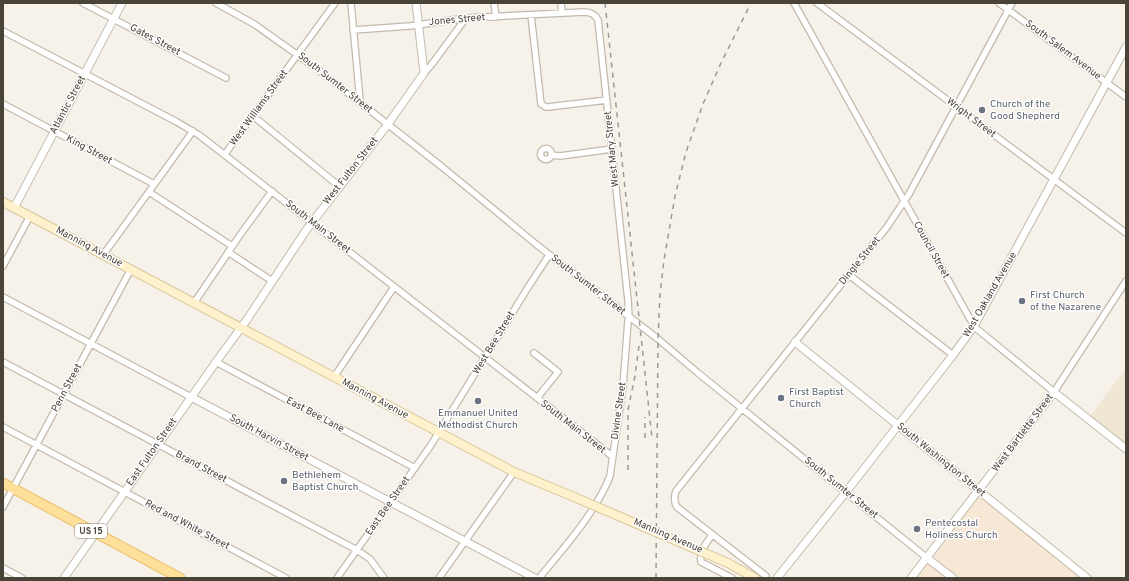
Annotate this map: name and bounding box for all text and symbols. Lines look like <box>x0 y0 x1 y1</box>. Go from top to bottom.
street label: Jones Street <box>428 11 486 29</box>
street label: South Salem Avenue <box>1022 17 1104 83</box>
street label: Gates Street <box>127 21 183 59</box>
street label: South Sumter Street <box>295 50 375 116</box>
street label: West Williams Street <box>227 67 291 149</box>
street label: Atlantic Street <box>47 73 89 137</box>
street label: Wright Street <box>944 95 999 141</box>
place label: Church of the Good Shepherd <box>990 98 1060 123</box>
marker: Church of the Good Shepherd <box>977 105 987 115</box>
street label: West Mary Street <box>602 110 622 188</box>
street label: King Street <box>64 132 115 168</box>
street label: West Fulton Street <box>320 134 382 207</box>
street label: South Main Street <box>283 197 354 257</box>
street label: Council Street <box>910 219 952 281</box>
street label: Manning Avenue <box>53 224 125 270</box>
street label: Dingle Street <box>836 234 884 288</box>
street label: West Oakland Avenue <box>960 250 1020 340</box>
street label: South Sumter Street <box>548 252 628 318</box>
place label: First Church of the Nazarene <box>1030 289 1101 314</box>
marker: First Church of the Nazarene <box>1017 296 1027 306</box>
street label: West Bee Street <box>470 309 518 377</box>
street label: Penn Street <box>49 361 85 414</box>
street label: Manning Avenue <box>339 376 411 422</box>
street label: Divine Street <box>609 381 630 441</box>
place label: First Baptist Church <box>789 386 844 411</box>
street label: West Bartlette Street <box>989 391 1057 475</box>
marker: First Baptist Church <box>776 393 786 403</box>
street label: East Bee Lane <box>284 394 346 436</box>
marker: Emmanuel United Methodist Church <box>473 396 483 406</box>
street label: South Main Street <box>538 397 609 457</box>
place label: Emmanuel United Methodist Church <box>438 407 518 432</box>
street label: South Harvin Street <box>227 412 311 464</box>
street label: East Fulton Street <box>124 415 180 489</box>
street label: South Washington Street <box>894 420 988 500</box>
street label: Brand Street <box>173 448 229 486</box>
street label: South Sumter Street <box>801 454 881 522</box>
place label: Bethlehem Baptist Church <box>292 469 359 494</box>
street label: East Bee Street <box>363 474 413 538</box>
marker: Bethlehem Baptist Church <box>279 476 289 486</box>
street label: Red and White Street <box>142 497 232 553</box>
street label: Manning Avenue <box>631 516 705 556</box>
place label: Pentecostal Holiness Church <box>925 517 998 542</box>
road number: US 15 <box>75 524 107 538</box>
marker: Pentecostal Holiness Church <box>912 524 922 534</box>

